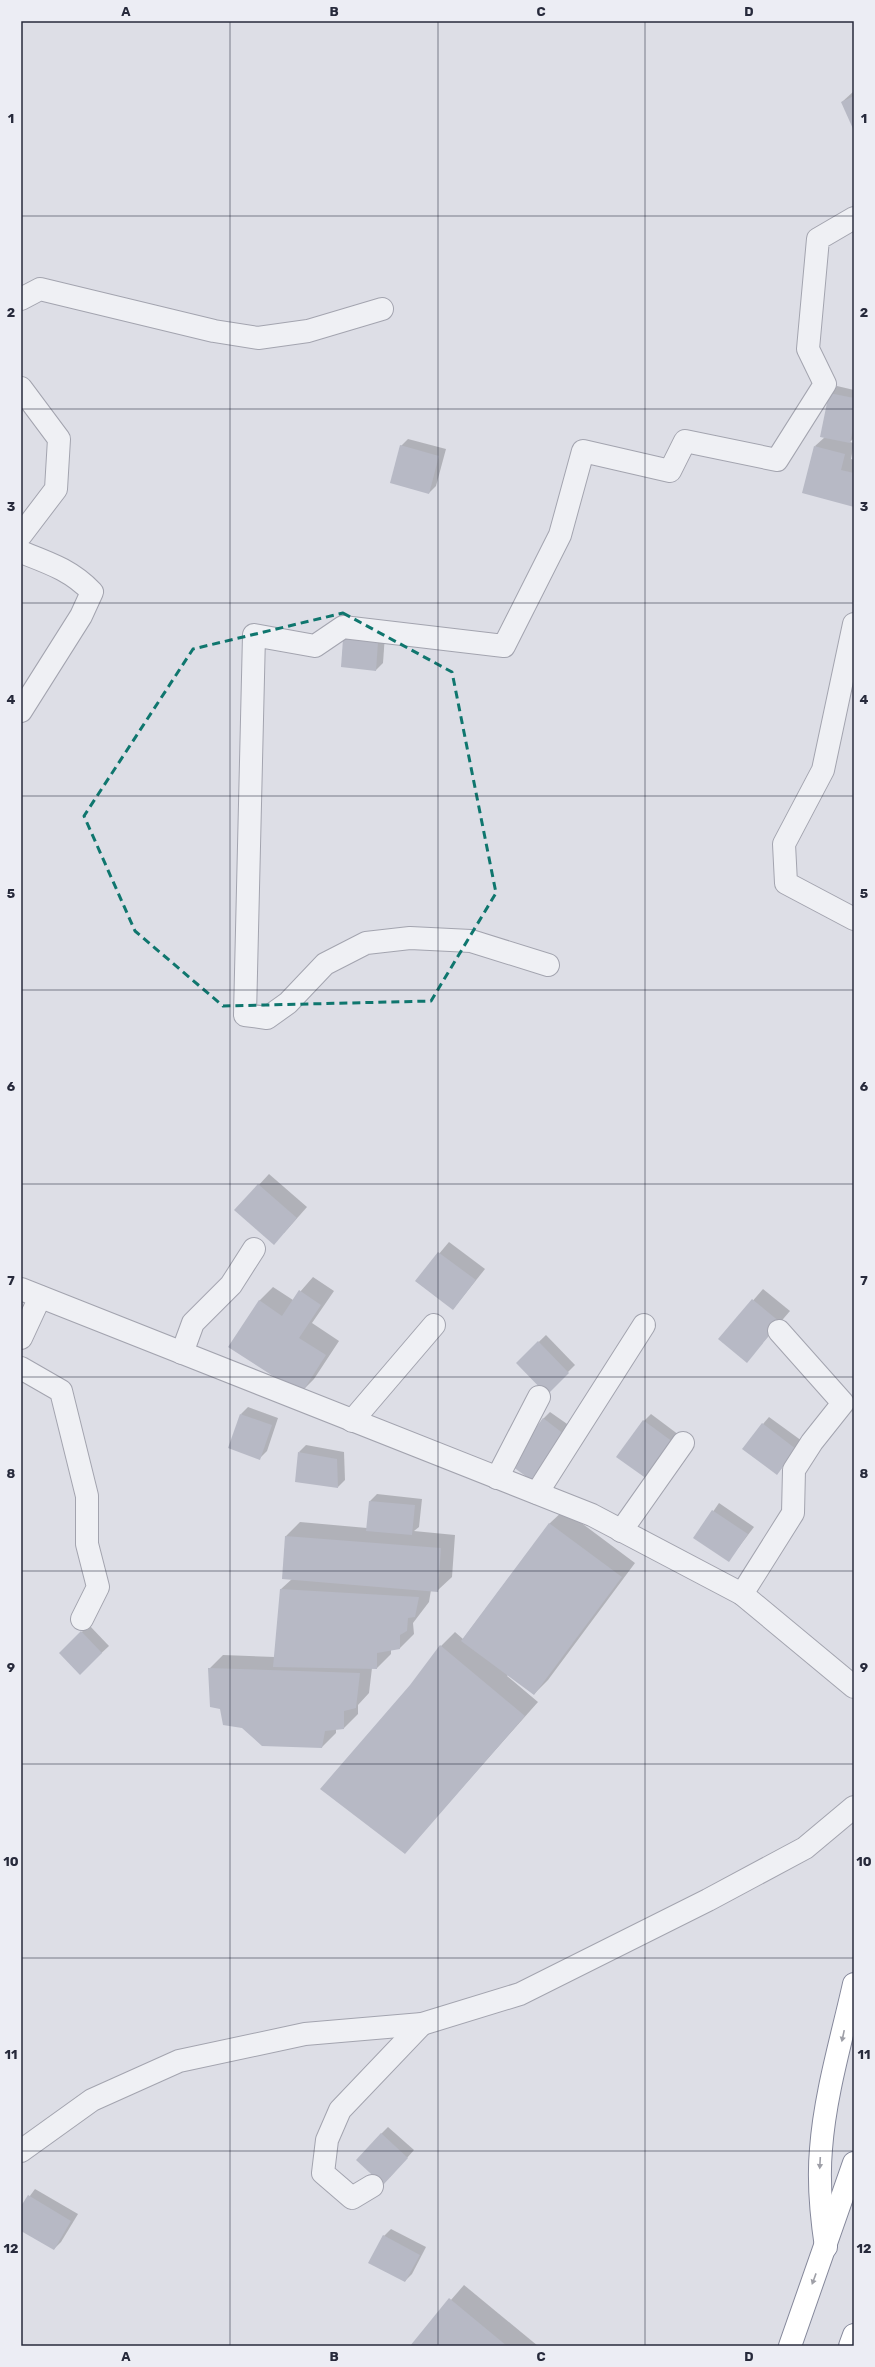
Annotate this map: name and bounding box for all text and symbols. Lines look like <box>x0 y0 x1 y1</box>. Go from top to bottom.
text: A <box>121 4 131 19</box>
text: B <box>329 4 339 19</box>
text: C <box>536 4 546 19</box>
text: D <box>744 4 754 19</box>
text: 1 <box>8 111 14 126</box>
text: 1 <box>861 111 867 126</box>
text: 2 <box>7 305 15 320</box>
text: 2 <box>860 305 868 320</box>
text: 3 <box>7 499 16 514</box>
text: 3 <box>860 499 869 514</box>
text: 4 <box>7 692 16 707</box>
text: 4 <box>860 692 869 707</box>
text: 5 <box>7 886 15 901</box>
text: 5 <box>860 886 868 901</box>
text: 6 <box>7 1079 16 1094</box>
text: 6 <box>860 1079 869 1094</box>
text: 7 <box>7 1273 15 1288</box>
text: 7 <box>860 1273 868 1288</box>
text: 8 <box>7 1466 16 1481</box>
text: 8 <box>860 1466 869 1481</box>
text: 9 <box>7 1660 15 1675</box>
text: 9 <box>860 1660 868 1675</box>
text: 10 <box>3 1854 19 1869</box>
text: 10 <box>856 1854 872 1869</box>
one-way arrow <box>839 2029 845 2042</box>
text: 11 <box>5 2047 17 2062</box>
text: 11 <box>858 2047 870 2062</box>
one-way arrow <box>816 2157 823 2169</box>
text: 12 <box>4 2241 18 2256</box>
text: 12 <box>857 2241 871 2256</box>
one-way arrow <box>811 2274 817 2286</box>
text: A <box>121 2349 131 2364</box>
text: B <box>329 2349 339 2364</box>
text: C <box>536 2349 546 2364</box>
text: D <box>744 2349 754 2364</box>

